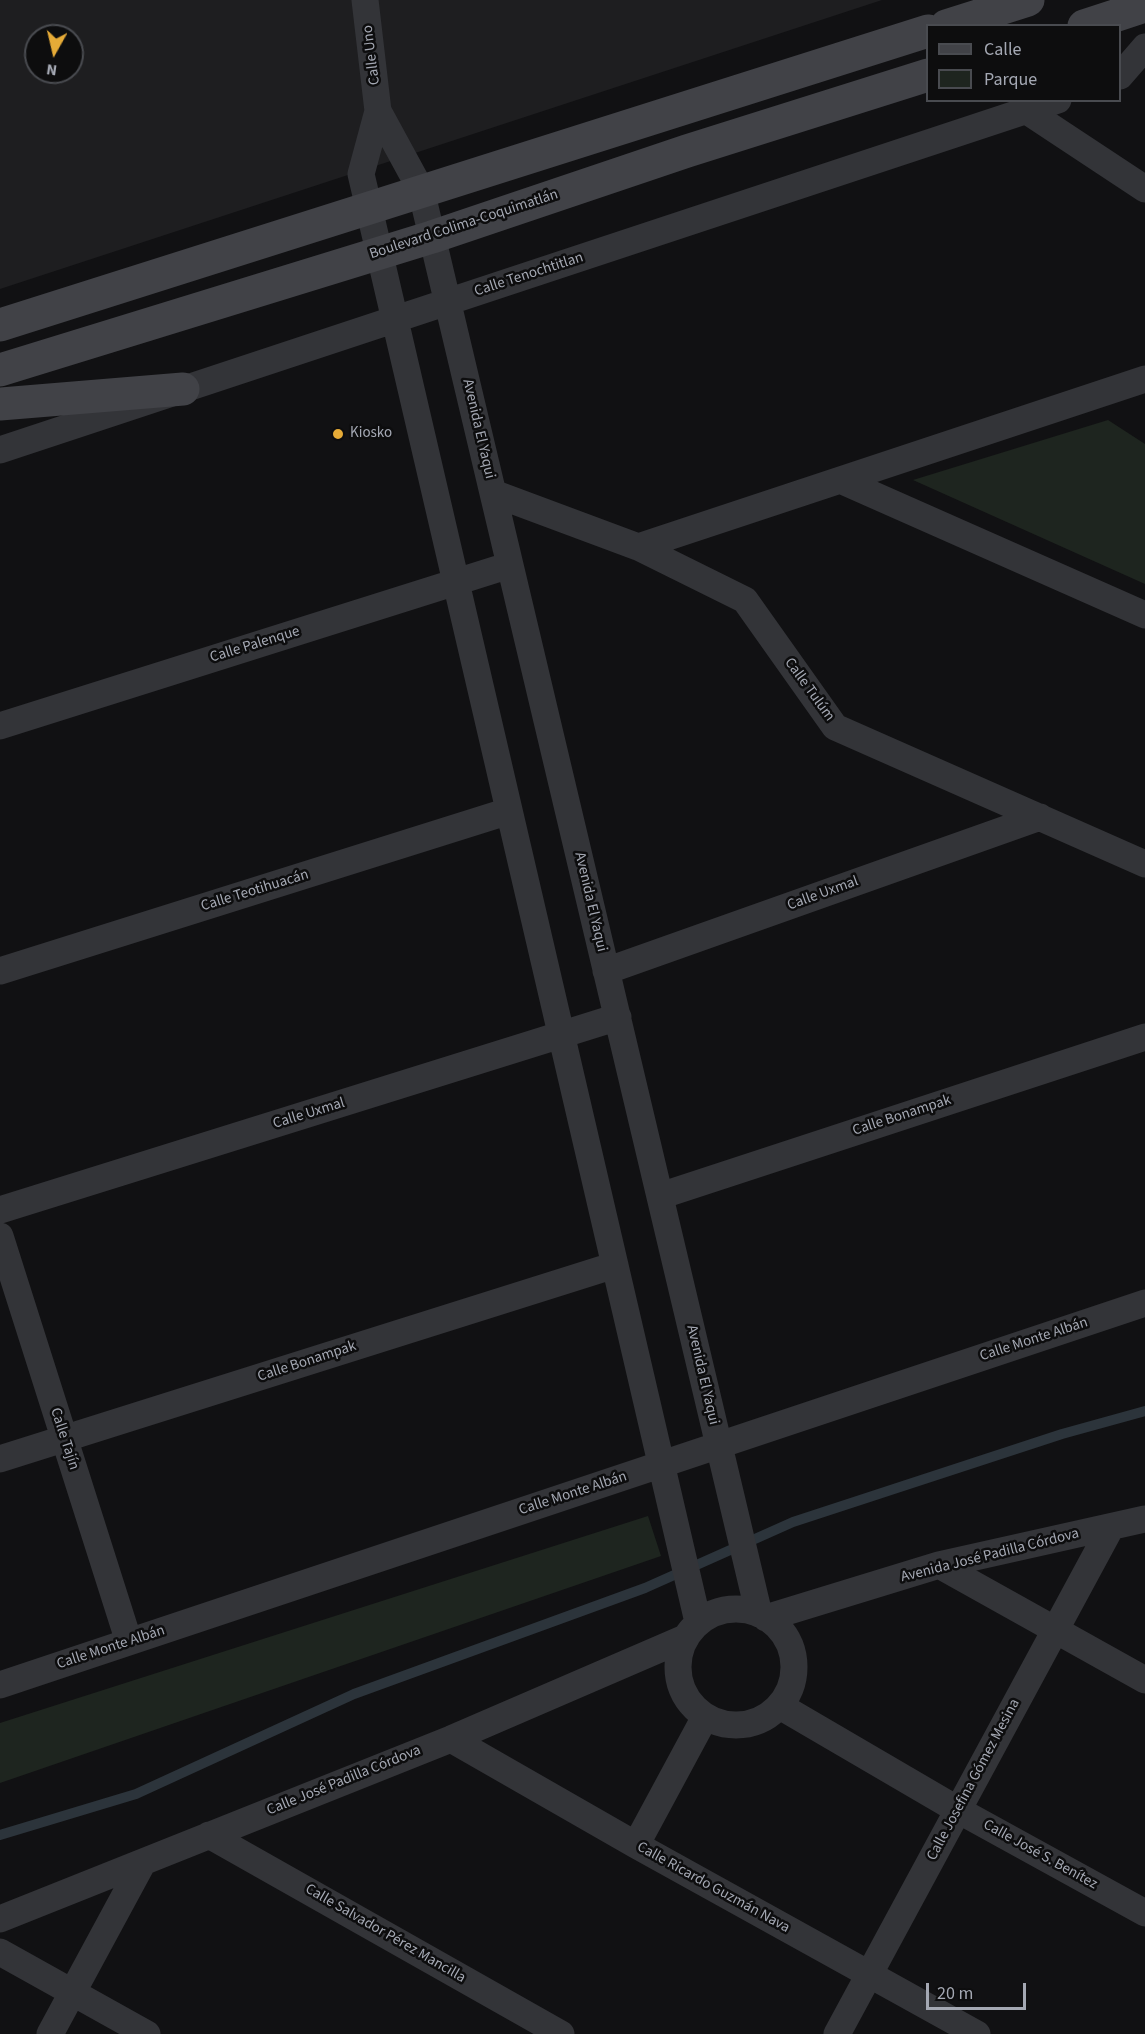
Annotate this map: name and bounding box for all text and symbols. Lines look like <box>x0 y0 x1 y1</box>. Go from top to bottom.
north arrow <box>24 24 84 84</box>
street label: Calle Uno <box>359 24 385 86</box>
legend <box>926 24 1121 102</box>
text: Calle <box>984 37 1021 62</box>
text: N <box>45 58 59 81</box>
text: Parque <box>984 67 1037 92</box>
street label: Boulevard Colima-Coquimatlán <box>367 186 561 264</box>
street label: Calle Tenochtitlan <box>472 249 586 301</box>
street label: Avenida El Yaqui <box>458 377 498 481</box>
place label: Kiosko <box>350 425 392 443</box>
marker: Kiosko <box>331 427 345 441</box>
street label: Calle Palenque <box>208 623 302 667</box>
street label: Calle Tulúm <box>780 655 838 725</box>
street label: Avenida El Yaqui <box>570 850 610 954</box>
street label: Calle Teotihuacán <box>199 866 311 916</box>
street label: Calle Uxmal <box>785 873 861 915</box>
street label: Calle Bonampak <box>850 1092 954 1140</box>
street label: Calle Uxmal <box>271 1095 347 1133</box>
street label: Calle Monte Albán <box>978 1314 1090 1366</box>
street label: Avenida El Yaqui <box>682 1323 722 1427</box>
street label: Calle Bonampak <box>255 1338 359 1386</box>
street label: Calle Tajín <box>46 1406 82 1472</box>
street label: Calle Monte Albán <box>517 1468 629 1520</box>
street label: Avenida José Padilla Córdova <box>899 1525 1081 1587</box>
street label: Calle Monte Albán <box>55 1622 167 1674</box>
street label: Calle Josefina Gómez Mesina <box>924 1696 1024 1864</box>
street label: Calle José Padilla Córdova <box>264 1742 424 1820</box>
street label: Calle José S. Benítez <box>980 1816 1100 1894</box>
street label: Calle Ricardo Guzmán Nava <box>634 1839 792 1937</box>
street label: Calle Salvador Pérez Mancilla <box>302 1881 468 1987</box>
scale bar <box>929 1971 1030 2009</box>
text: 20 m <box>937 1981 973 2006</box>

